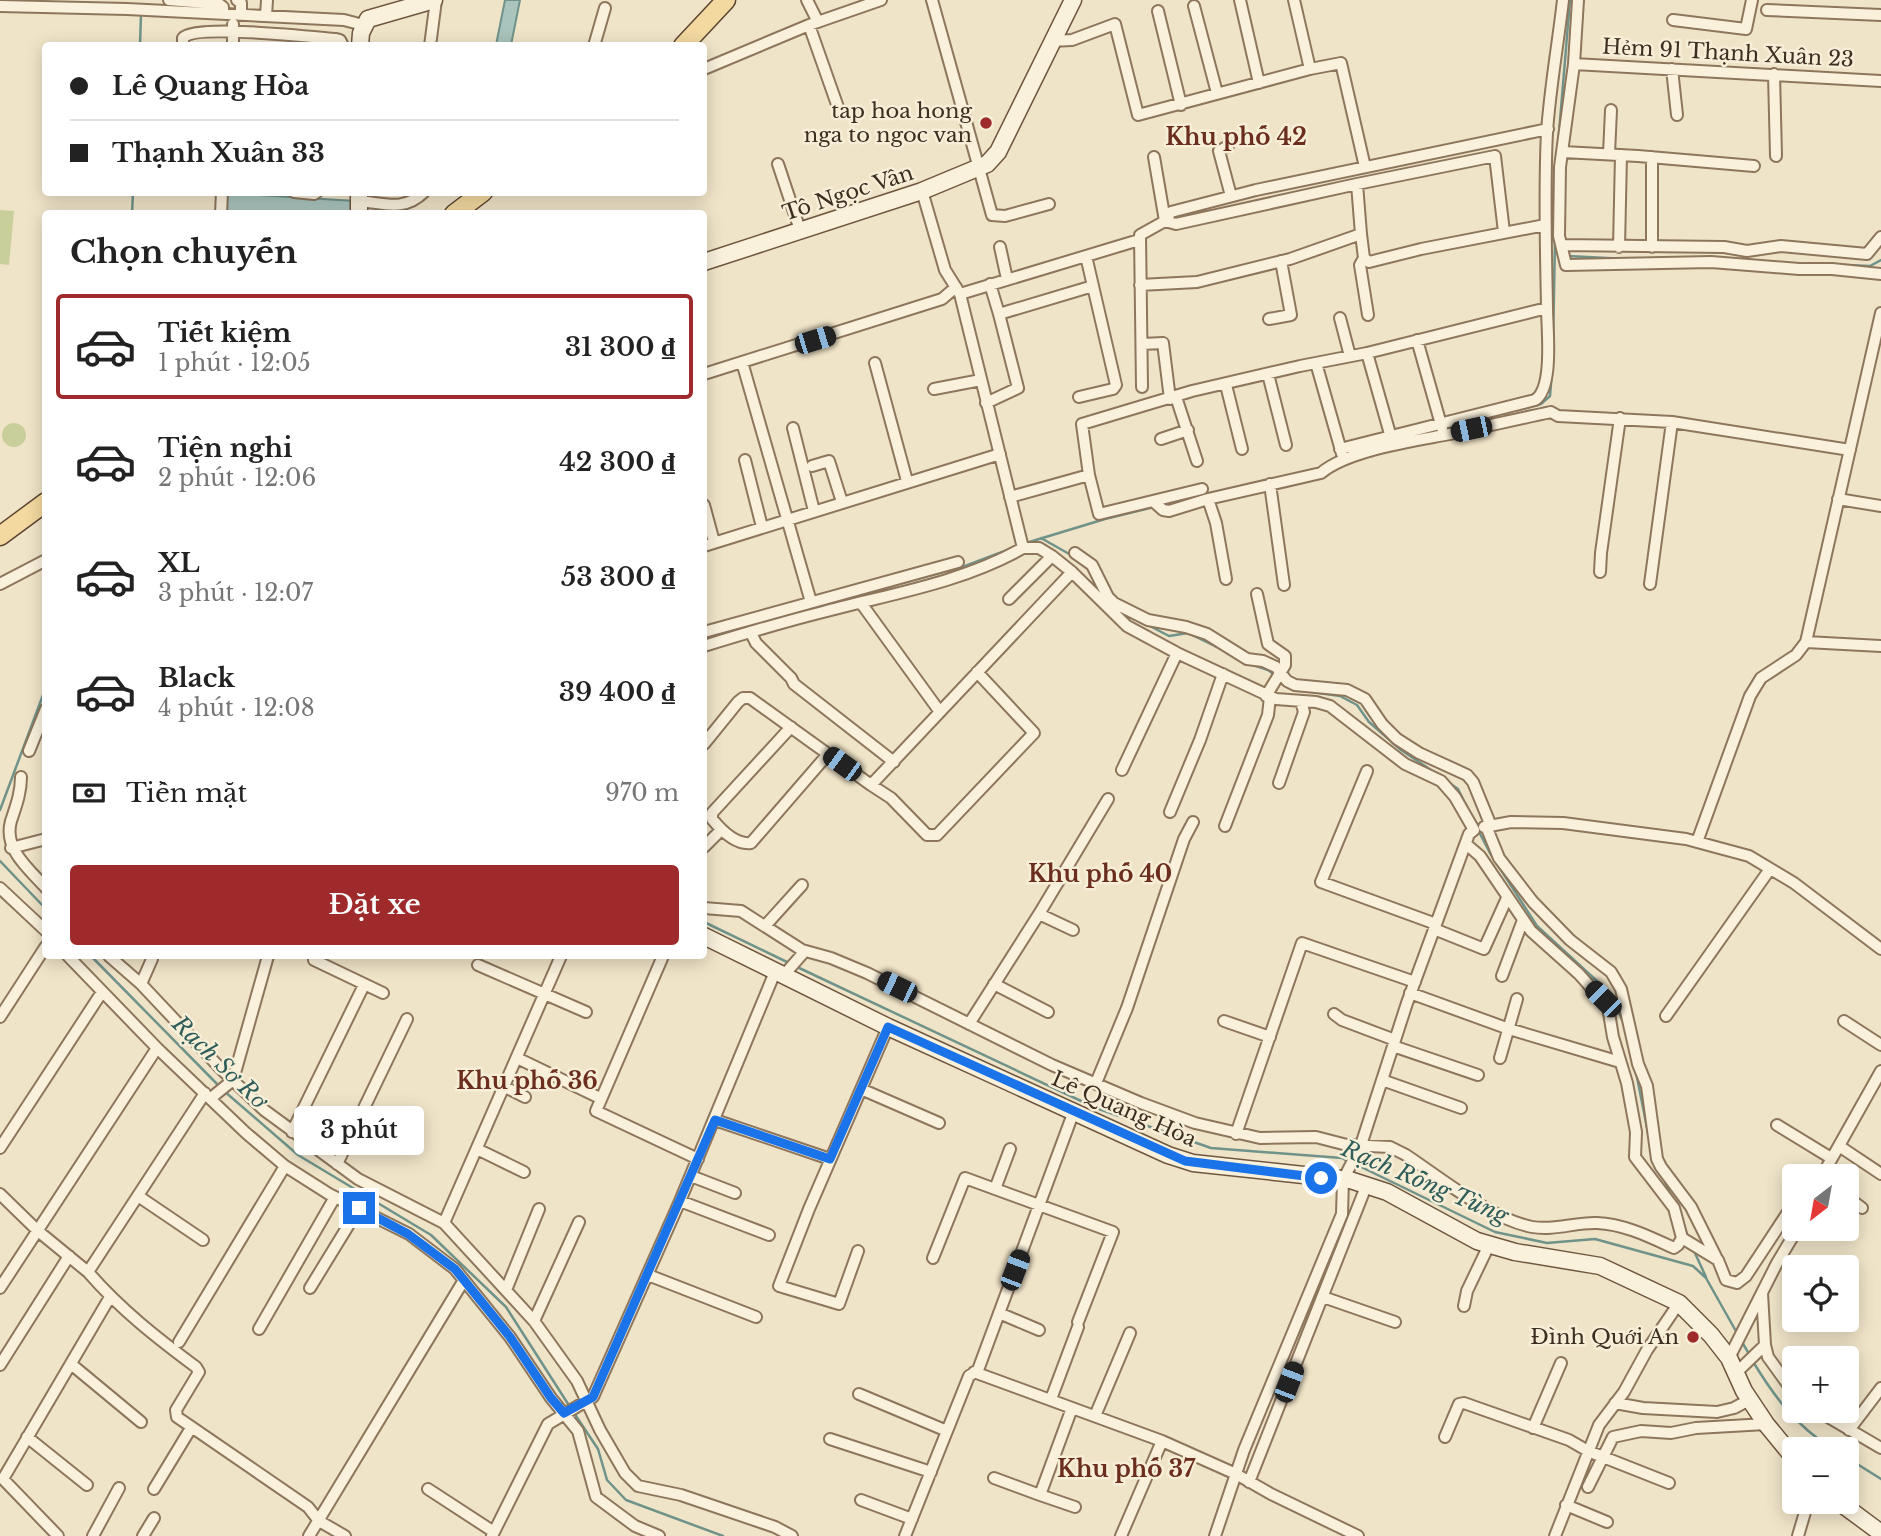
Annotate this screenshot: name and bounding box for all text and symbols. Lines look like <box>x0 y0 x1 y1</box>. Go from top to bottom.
street label: Hẻm 91 Thạnh Xuân 23 <box>1601 33 1855 73</box>
text: Lê Quang Hòa <box>112 70 309 102</box>
place label: tap hoa hong nga to ngoc van <box>804 98 972 148</box>
marker: tap hoa hong nga to ngoc van <box>978 115 994 131</box>
district label: Khu phố 42 <box>1165 123 1307 151</box>
text: Thạnh Xuân 33 <box>112 137 325 169</box>
street label: Tô Ngọc Vân <box>779 160 917 226</box>
text: Chọn chuyến <box>70 232 297 272</box>
icon: car <box>74 315 137 378</box>
text: Tiết kiệm <box>158 317 291 349</box>
car <box>792 324 839 356</box>
text: 31 300 ₫ <box>565 331 675 363</box>
text: 1 phút · 12:05 <box>158 349 311 377</box>
car <box>1449 414 1494 444</box>
icon: car <box>74 430 137 493</box>
text: Tiện nghi <box>158 432 292 464</box>
text: 42 300 ₫ <box>559 446 675 478</box>
text: 2 phút · 12:06 <box>158 464 316 492</box>
icon: car <box>74 545 137 608</box>
text: XL <box>158 547 200 579</box>
text: 53 300 ₫ <box>561 561 675 593</box>
text: 3 phút · 12:07 <box>158 579 313 607</box>
icon: car <box>74 660 137 723</box>
text: Black <box>158 662 235 694</box>
text: 39 400 ₫ <box>559 676 675 708</box>
text: 4 phút · 12:08 <box>158 694 315 722</box>
car <box>819 743 866 785</box>
icon: cash <box>70 774 108 812</box>
text: Tiền mặt <box>126 777 247 809</box>
text: 970 m <box>605 779 679 807</box>
district label: Khu phố 40 <box>1028 860 1172 888</box>
button: Đặt xe <box>70 865 679 945</box>
car <box>874 968 921 1006</box>
car <box>1581 977 1626 1021</box>
water label: Rạch Sơ Rơ <box>166 1009 275 1116</box>
street label: Lê Quang Hòa <box>1047 1065 1201 1153</box>
district label: Khu phố 36 <box>456 1067 598 1095</box>
callout: 3 phút <box>294 1106 424 1156</box>
text: 3 phút <box>320 1116 398 1144</box>
water label: Rạch Rỗng Tùng <box>1337 1134 1514 1230</box>
route start <box>1305 1162 1337 1194</box>
north arrow <box>1782 1164 1858 1241</box>
map controls <box>1782 1164 1859 1514</box>
route end <box>343 1192 375 1224</box>
car <box>998 1247 1033 1293</box>
button: locate <box>1782 1255 1859 1332</box>
place label: Đình Quới An <box>1530 1324 1679 1350</box>
marker: Đình Quới An <box>1685 1329 1701 1345</box>
button: + <box>1782 1346 1859 1423</box>
car <box>1272 1359 1307 1405</box>
button: − <box>1782 1437 1859 1514</box>
district label: Khu phố 37 <box>1057 1455 1196 1483</box>

